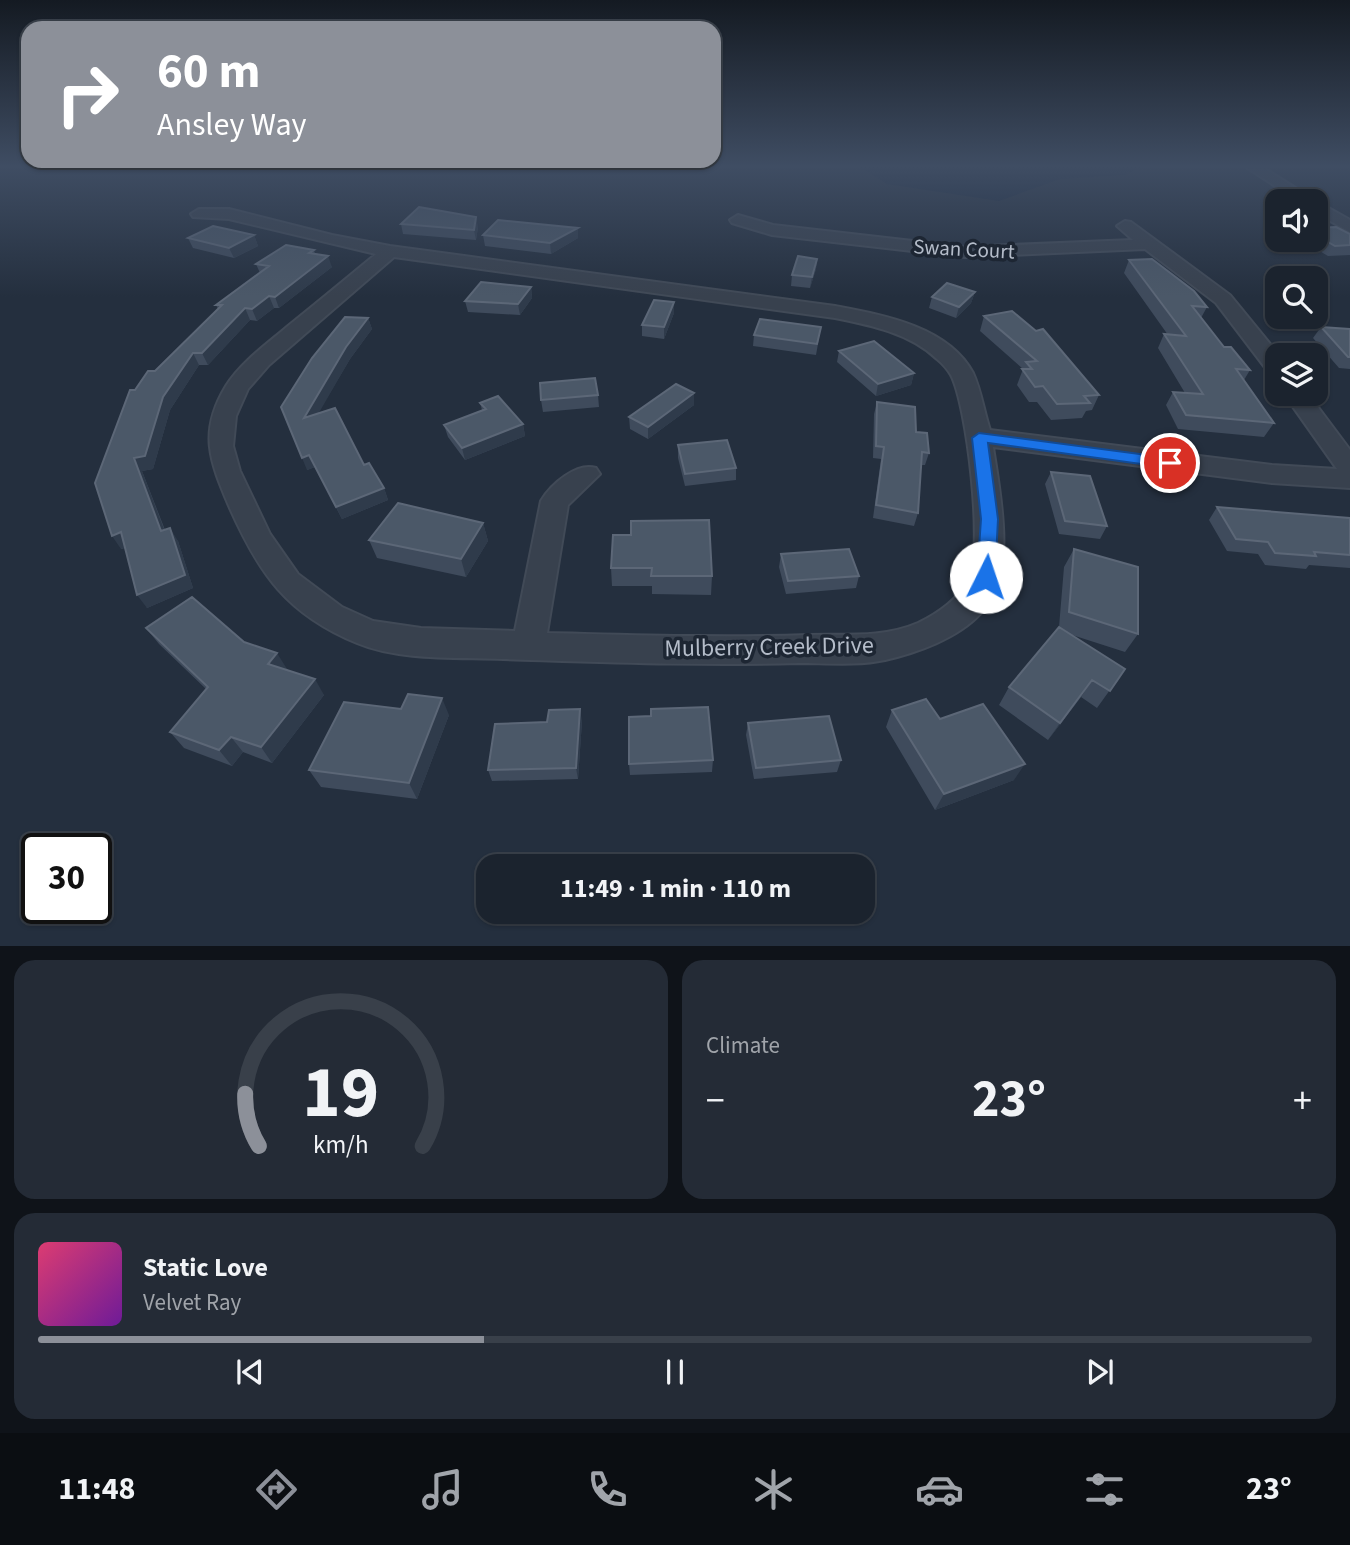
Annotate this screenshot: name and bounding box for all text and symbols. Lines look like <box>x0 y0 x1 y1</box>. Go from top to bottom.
text: 60 m <box>157 37 261 107</box>
icon: right <box>42 49 133 140</box>
text: Ansley Way <box>157 102 307 148</box>
map controls <box>1265 189 1328 406</box>
button: sound <box>1265 189 1328 252</box>
street label: Swan Court <box>913 231 1015 267</box>
button: search <box>1265 266 1328 329</box>
button: layers <box>1265 343 1328 406</box>
pin <box>1140 433 1200 493</box>
icon: arrive <box>1151 444 1189 482</box>
position arrow <box>949 540 1023 614</box>
street label: Mulberry Creek Drive <box>664 628 874 666</box>
speed limit sign: 30 <box>21 833 112 924</box>
text: 11:49 · 1 min · 110 m <box>560 870 791 907</box>
text: Climate <box>706 1029 780 1062</box>
text: 19 <box>303 1041 379 1145</box>
text: 23° <box>972 1063 1046 1137</box>
text: − <box>706 1074 725 1128</box>
text: + <box>1293 1074 1312 1128</box>
text: km/h <box>313 1126 369 1162</box>
text: Static Love <box>143 1249 268 1286</box>
text: Velvet Ray <box>143 1286 241 1319</box>
icon: previous <box>231 1353 269 1391</box>
icon: pause <box>656 1353 694 1391</box>
icon: next <box>1081 1353 1119 1391</box>
icon: directions <box>252 1465 301 1514</box>
icon: music <box>418 1465 467 1514</box>
icon: phone <box>583 1465 632 1514</box>
icon: climate <box>749 1465 798 1514</box>
icon: car <box>915 1465 964 1514</box>
icon: filters <box>1080 1465 1129 1514</box>
text: 11:48 <box>58 1466 136 1512</box>
text: 23° <box>1246 1466 1292 1512</box>

